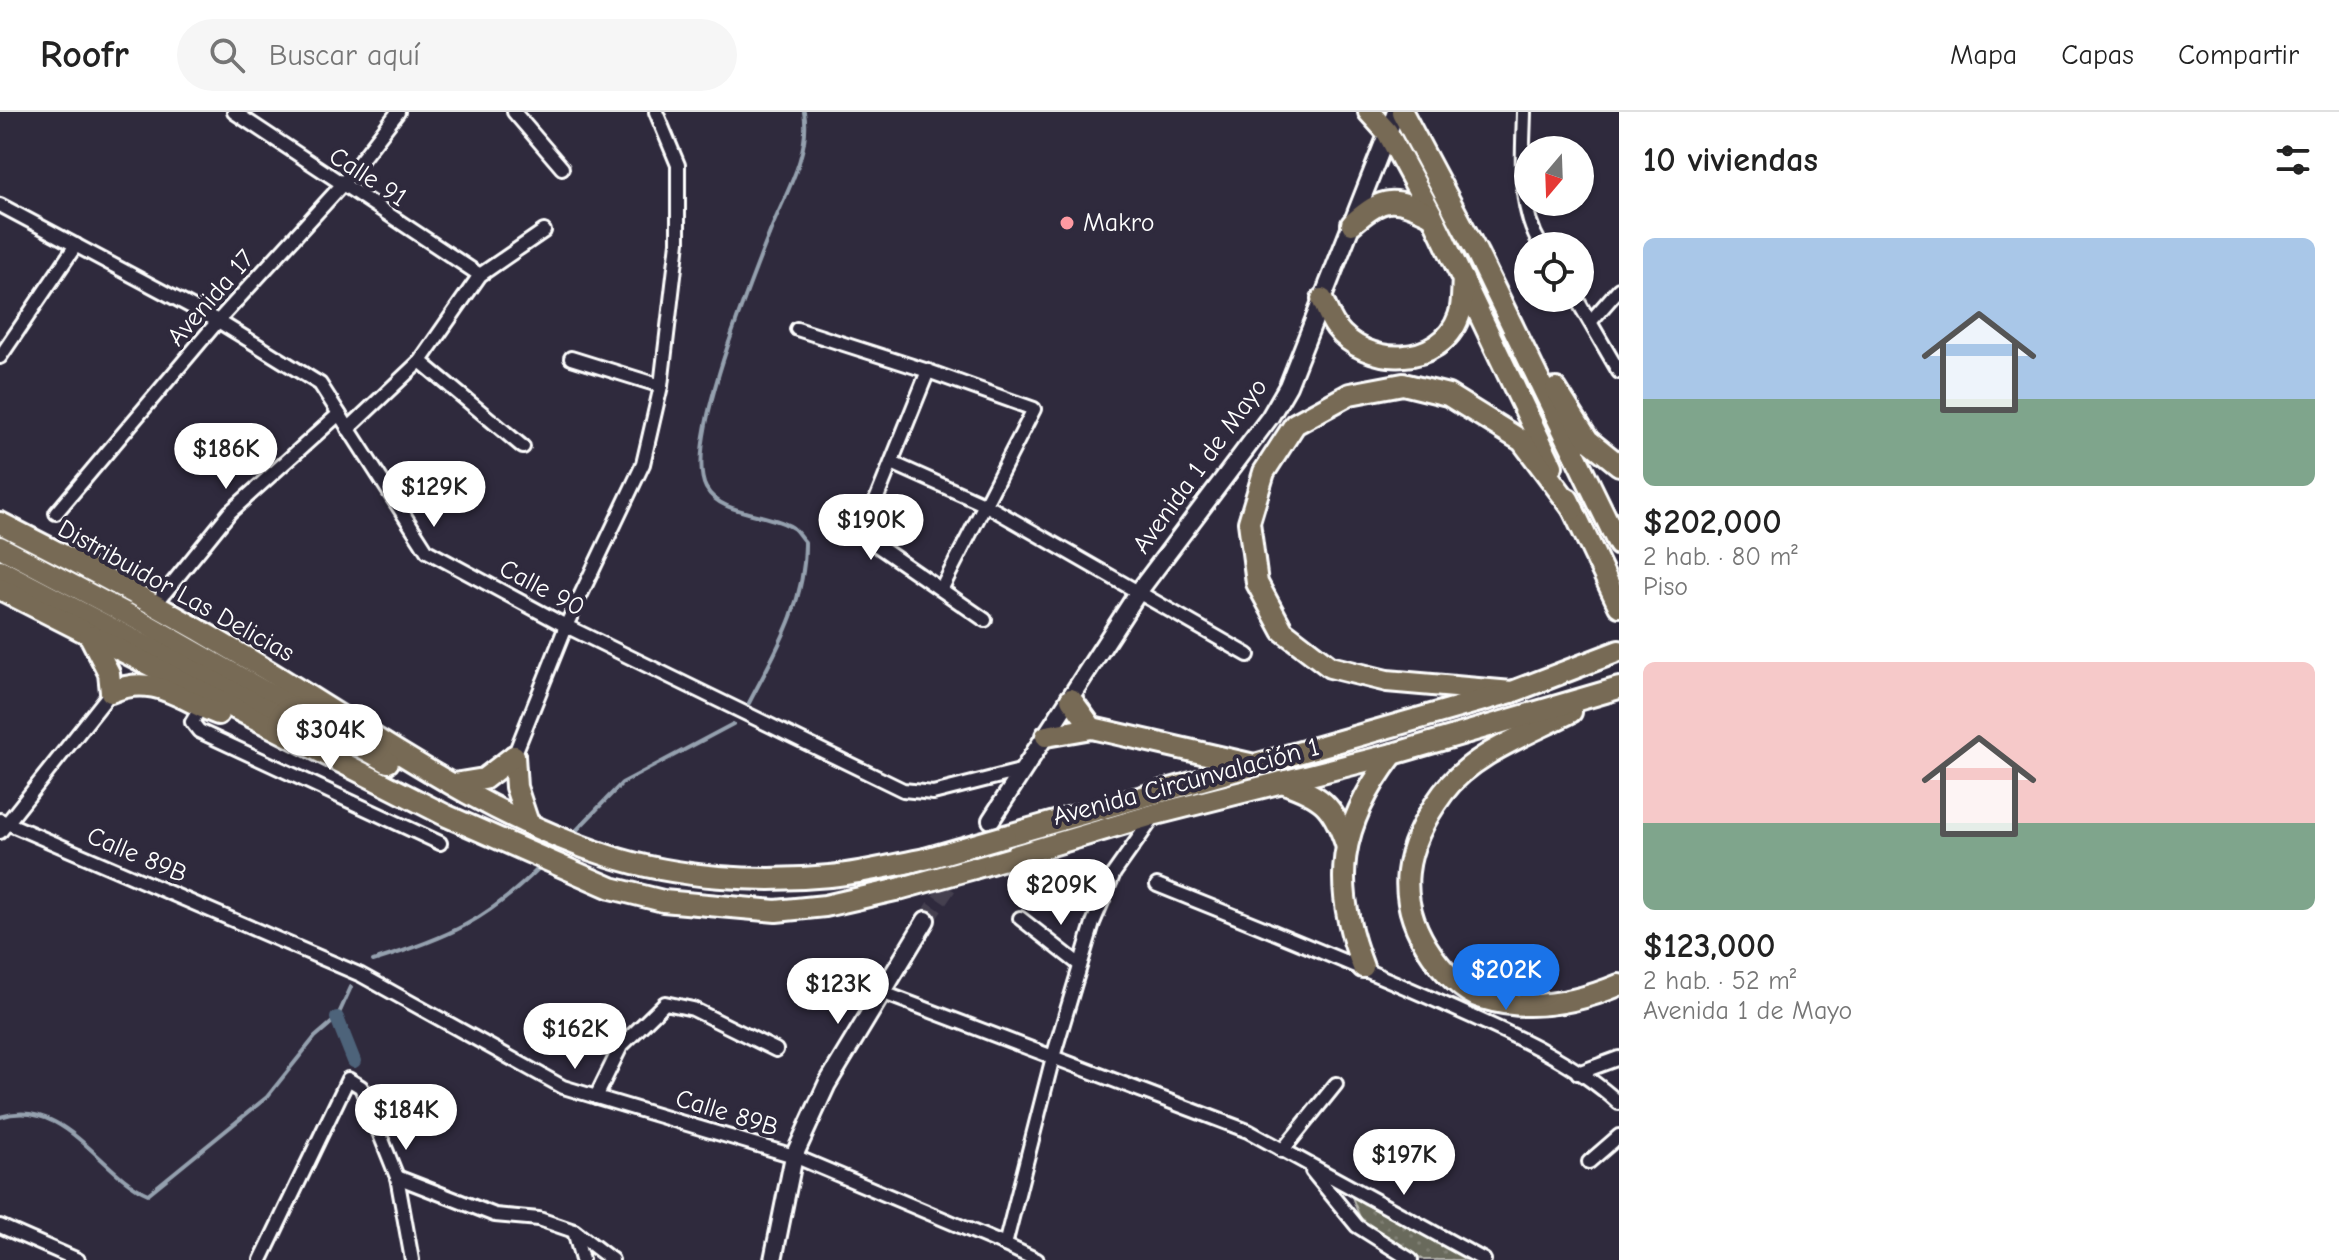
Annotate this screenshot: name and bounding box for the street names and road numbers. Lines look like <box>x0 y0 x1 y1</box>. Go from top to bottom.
street label: Calle 91 <box>324 141 412 213</box>
street label: Avenida 17 <box>161 244 261 352</box>
street label: Avenida 1 de Mayo <box>1126 373 1274 559</box>
street label: Distribuidor Las Delicias <box>53 514 299 668</box>
street label: Calle 90 <box>494 553 590 623</box>
street label: Avenida Circunvalación 1 <box>1049 732 1323 832</box>
street label: Calle 89B <box>82 821 192 889</box>
street label: Calle 89B <box>672 1083 782 1143</box>

